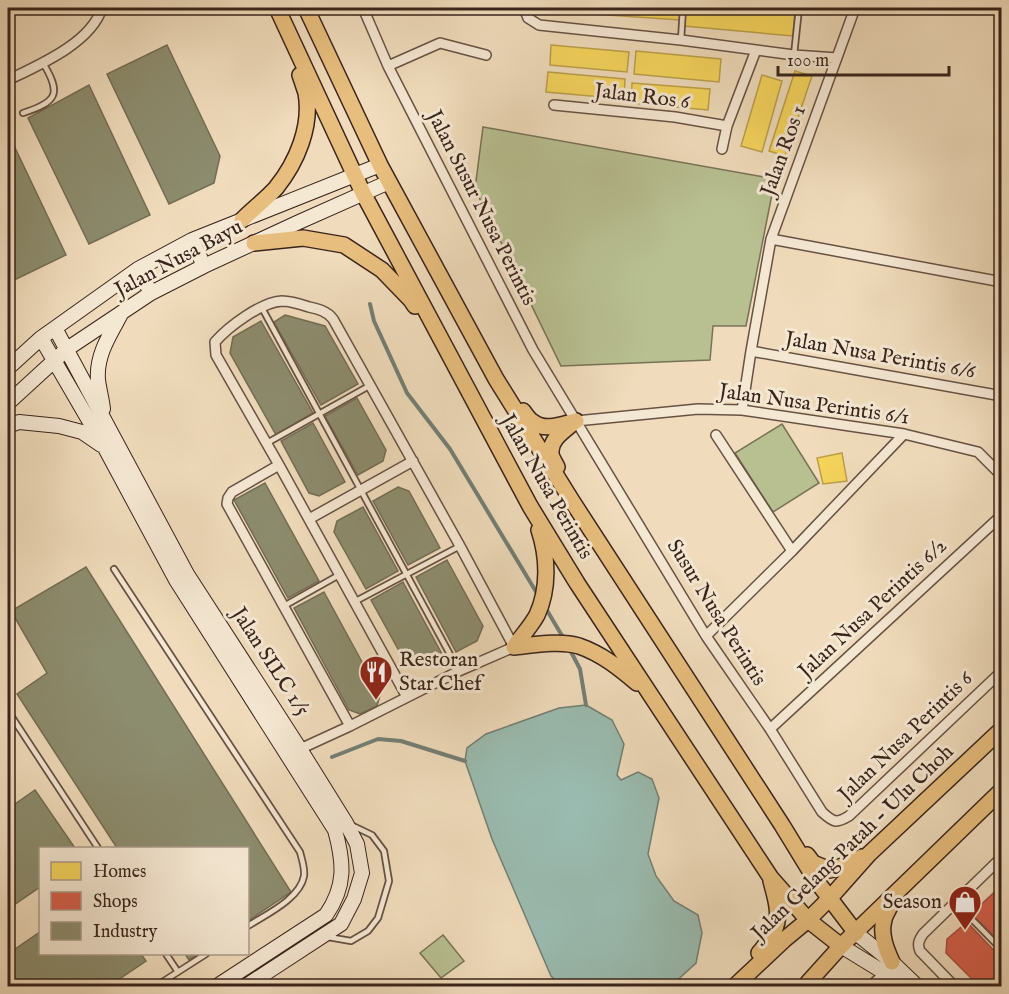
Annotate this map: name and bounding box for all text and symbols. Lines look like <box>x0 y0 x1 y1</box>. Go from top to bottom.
scale bar <box>778 39 949 77</box>
text: 100 m <box>787 50 829 73</box>
street label: Jalan Ros 6 <box>591 78 692 116</box>
street label: Jalan Ros 1 <box>754 102 813 202</box>
street label: Jalan Susur Nusa Perintis <box>419 104 542 310</box>
street label: Jalan Nusa Bayu <box>109 214 248 305</box>
street label: Jalan Nusa Perintis 6/6 <box>781 326 978 386</box>
street label: Jalan Nusa Perintis 6/1 <box>715 378 911 432</box>
street label: Jalan Nusa Perintis <box>492 408 599 565</box>
street label: Jalan Nusa Perintis 6/2 <box>791 533 953 686</box>
street label: Susur Nusa Perintis <box>660 535 772 691</box>
street label: Jalan SILC 1/5 <box>224 601 315 722</box>
place label: Restoran Star Chef <box>399 647 485 698</box>
restaurant icon: Restoran Star Chef <box>358 654 394 701</box>
street label: Jalan Nusa Perintis 6 <box>832 665 980 810</box>
street label: Jalan Gelang Patah - Ulu Choh <box>745 739 960 948</box>
legend <box>39 847 249 955</box>
text: Homes <box>93 861 146 884</box>
shop icon: Season <box>947 884 983 931</box>
place label: Season <box>883 889 942 916</box>
text: Shops <box>93 891 138 914</box>
text: Industry <box>93 921 157 944</box>

